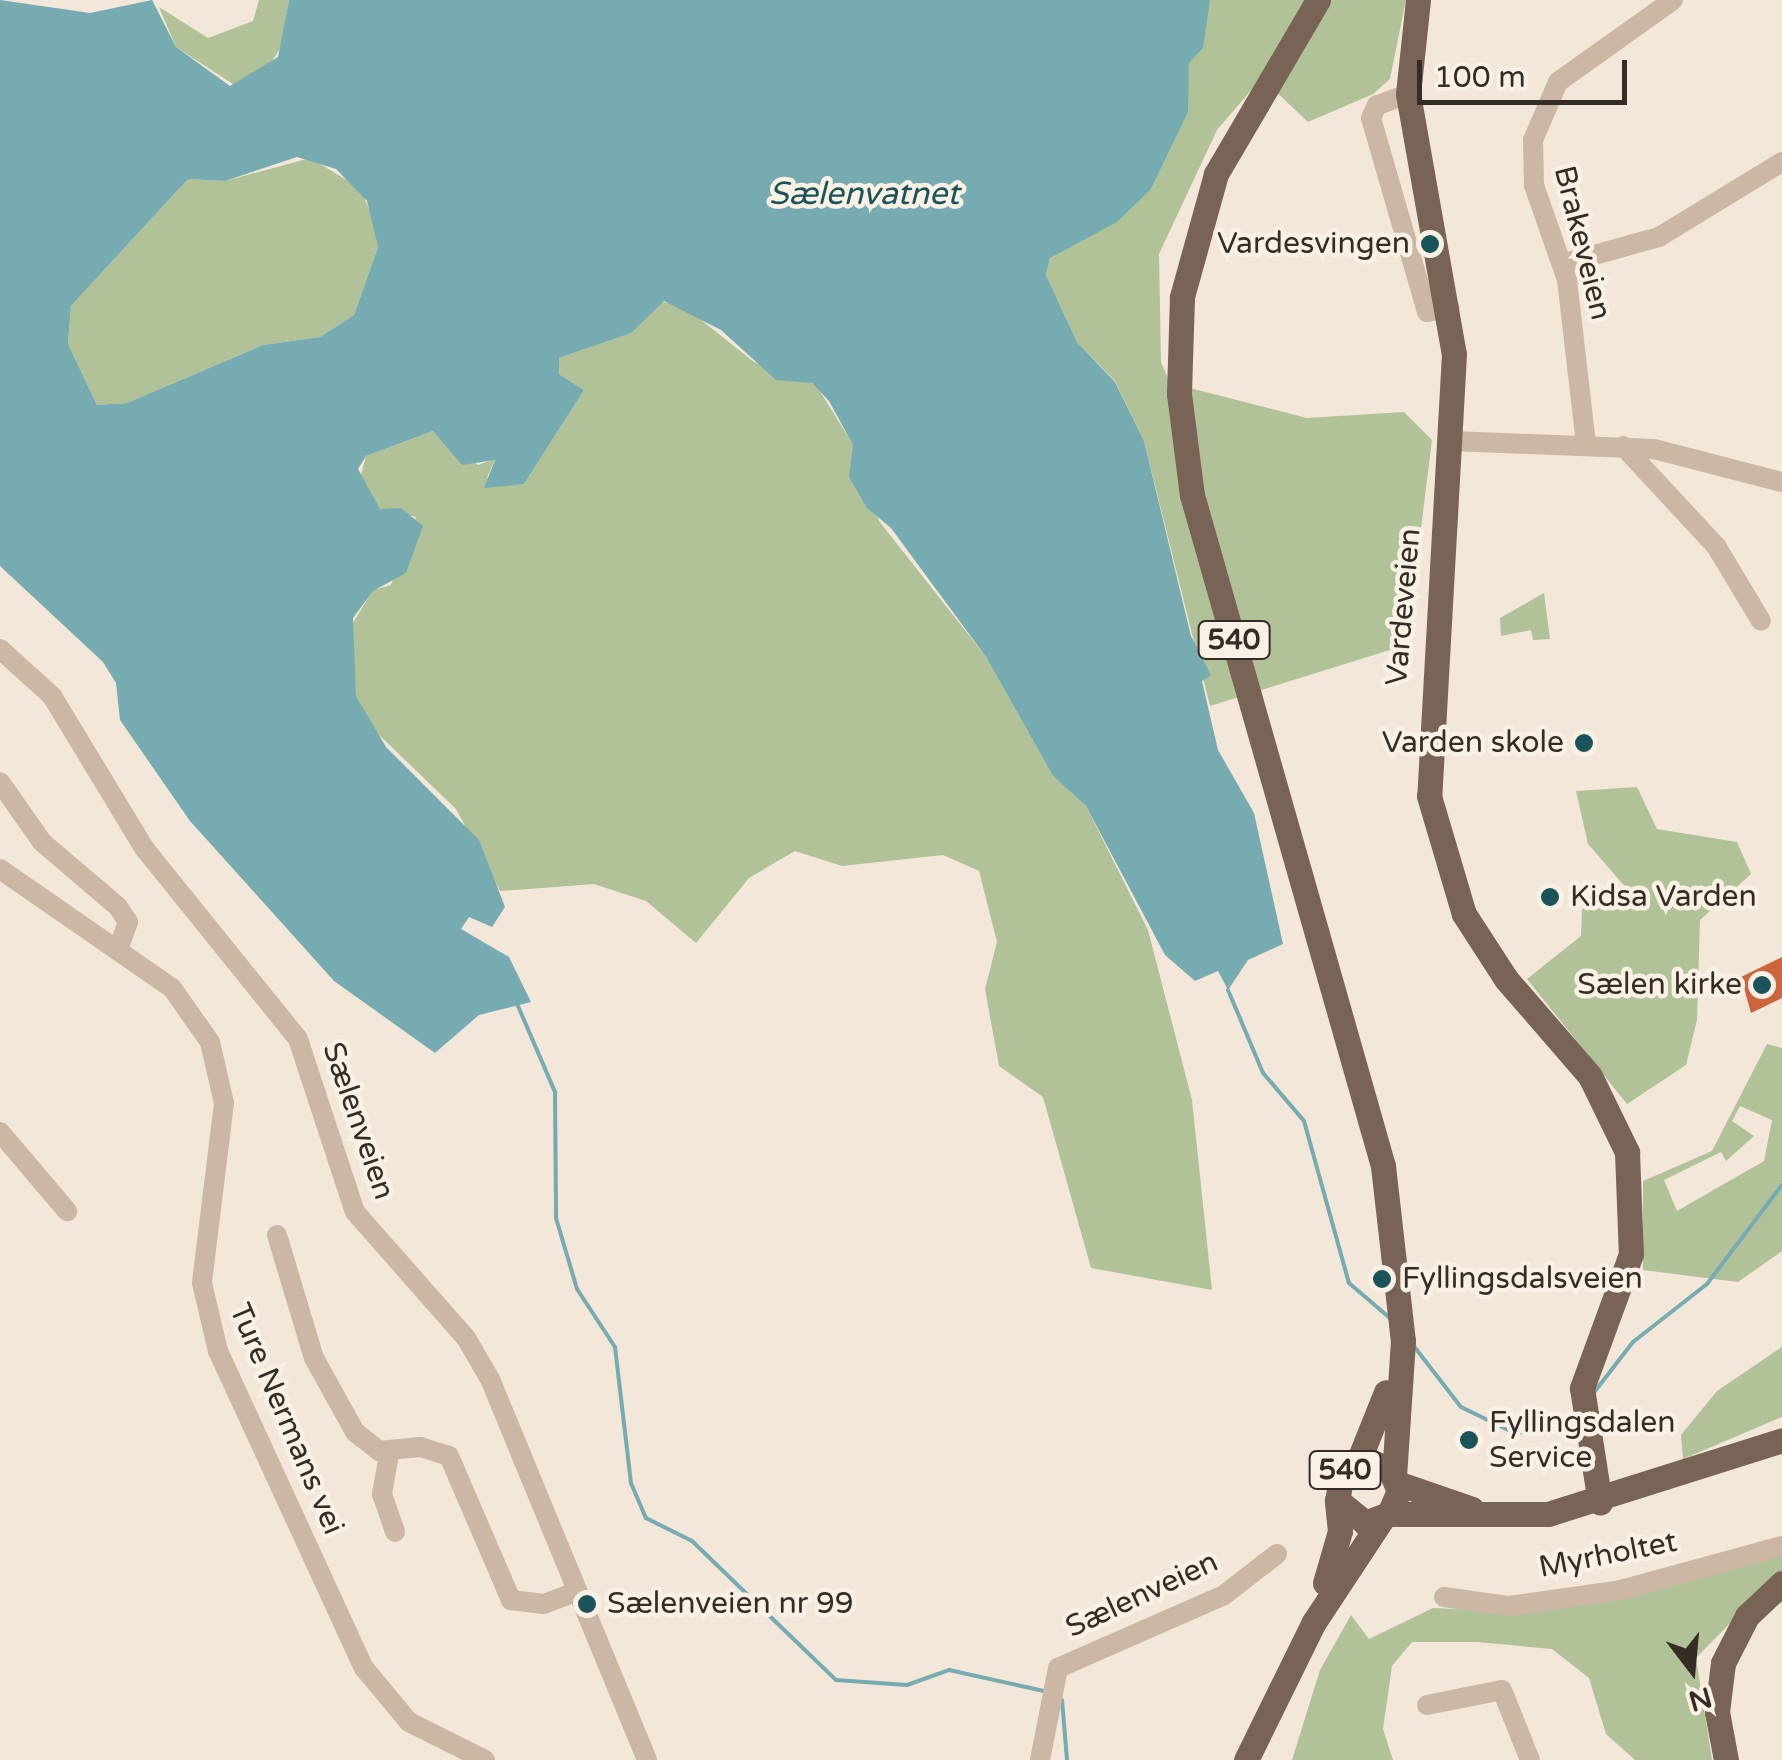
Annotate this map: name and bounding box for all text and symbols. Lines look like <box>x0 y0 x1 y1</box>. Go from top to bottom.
scale bar <box>1422 40 1632 102</box>
text: 100 m <box>1434 59 1526 96</box>
street label: Brakeveien <box>1546 162 1618 324</box>
water label: Sælenvatnet <box>769 175 959 213</box>
place label: Vardesvingen <box>1217 226 1410 262</box>
marker: Vardesvingen <box>1419 233 1441 255</box>
street label: Vardeveien <box>1379 527 1429 687</box>
road number: 540 <box>1196 617 1272 663</box>
place label: Varden skole <box>1382 725 1564 761</box>
marker: Varden skole <box>1573 732 1595 754</box>
place label: Kidsa Varden <box>1570 879 1757 915</box>
marker: Kidsa Varden <box>1539 886 1561 908</box>
place label: Sælen kirke <box>1577 967 1742 1003</box>
marker: Sælen kirke <box>1751 974 1773 996</box>
street label: Sælenveien <box>314 1038 402 1204</box>
place label: Fyllingsdalsveien <box>1402 1261 1643 1297</box>
marker: Fyllingsdalsveien <box>1371 1268 1393 1290</box>
street label: Ture Nermans vei <box>221 1298 351 1540</box>
place label: Fyllingsdalen Service <box>1489 1405 1675 1476</box>
marker: Fyllingsdalen Service <box>1458 1429 1480 1451</box>
road number: 540 <box>1308 1447 1382 1493</box>
street label: Myrholtet <box>1536 1524 1680 1586</box>
street label: Sælenveien <box>1060 1544 1224 1646</box>
place label: Sælenveien nr 99 <box>607 1586 854 1622</box>
marker: Sælenveien nr 99 <box>576 1593 598 1615</box>
north arrow <box>1642 1620 1742 1720</box>
text: N <box>1685 1679 1716 1718</box>

